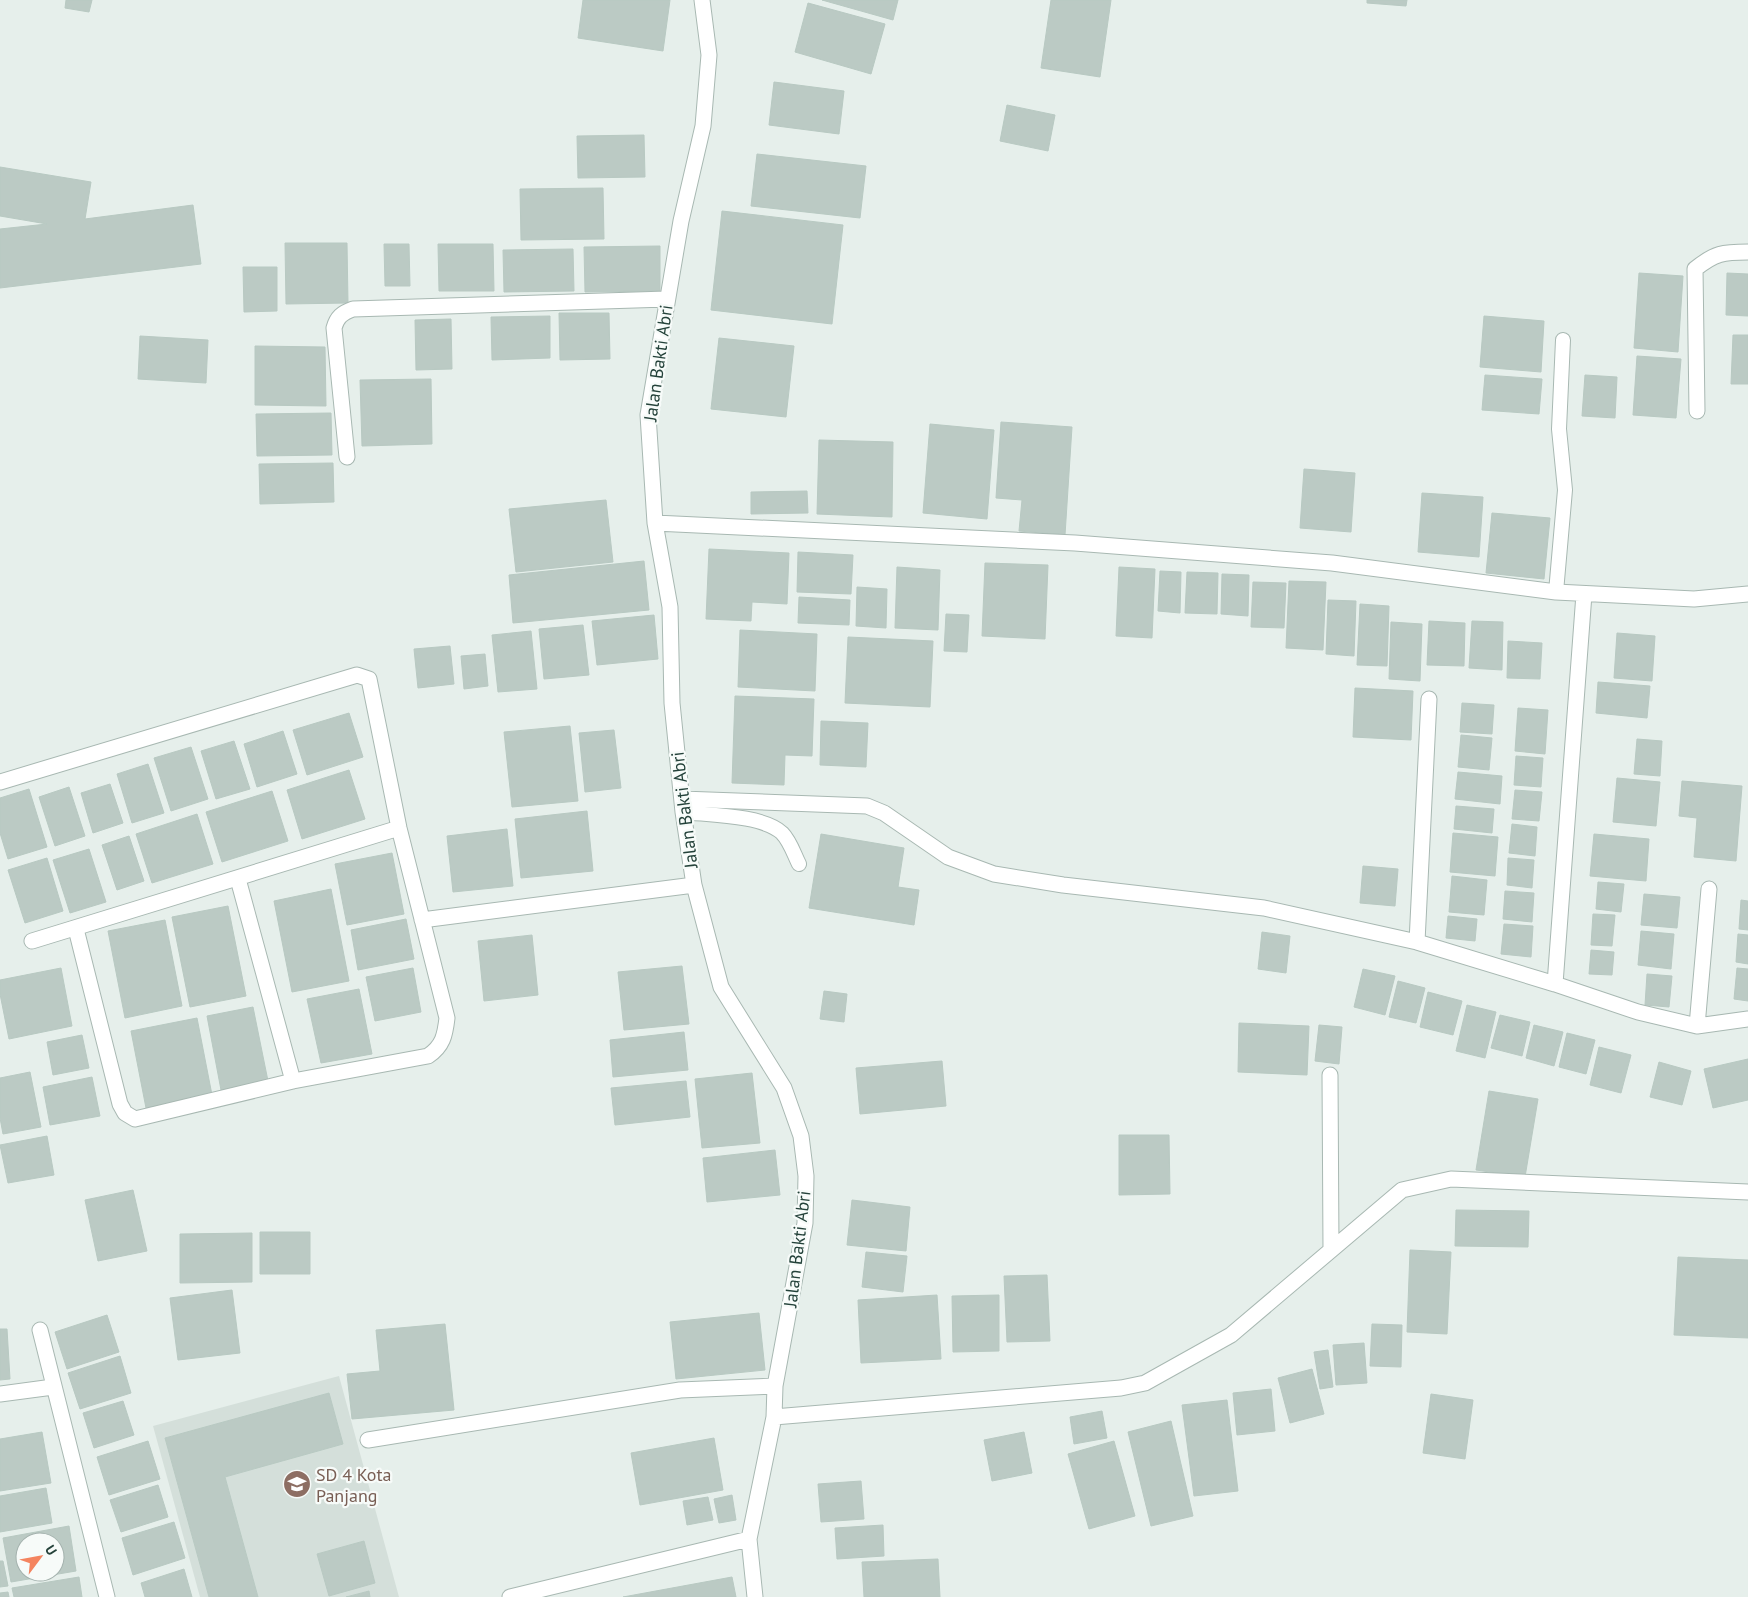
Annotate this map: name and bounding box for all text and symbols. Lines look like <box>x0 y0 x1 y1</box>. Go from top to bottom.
street label: Jalan Bakti Abri <box>638 303 678 424</box>
street label: Jalan Bakti Abri <box>665 750 703 871</box>
street label: Jalan Bakti Abri <box>778 1189 816 1310</box>
place label: SD 4 Kota Panjang <box>316 1463 392 1507</box>
school or university icon: SD 4 Kota Panjang <box>282 1469 312 1499</box>
north arrow <box>15 1532 65 1582</box>
text: U <box>41 1542 61 1559</box>

